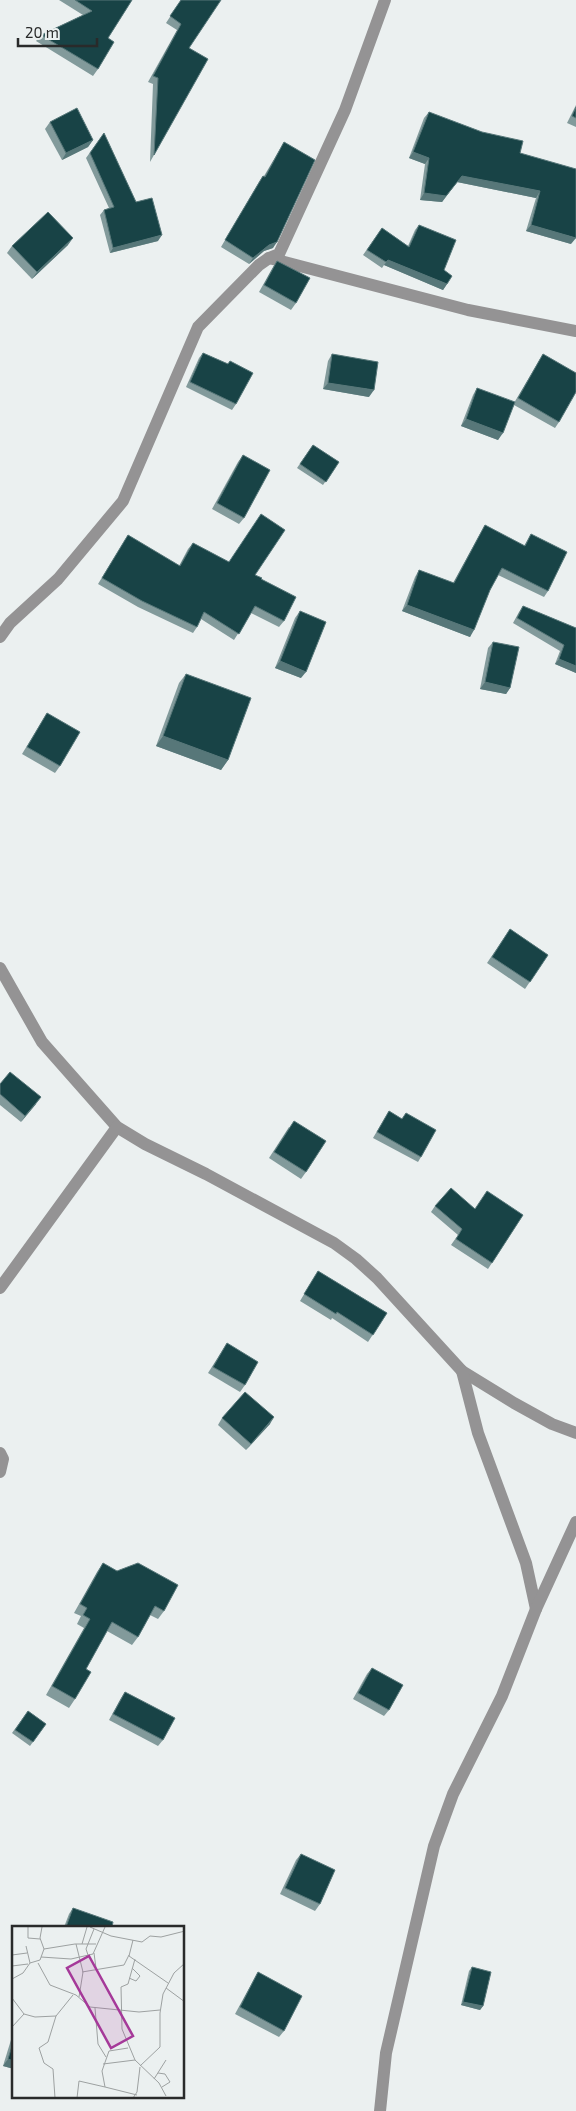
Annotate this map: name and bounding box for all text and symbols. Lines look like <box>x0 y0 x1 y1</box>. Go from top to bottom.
scale bar <box>18 15 96 47</box>
text: 20 m <box>25 23 59 41</box>
inset map <box>12 1926 185 2098</box>

